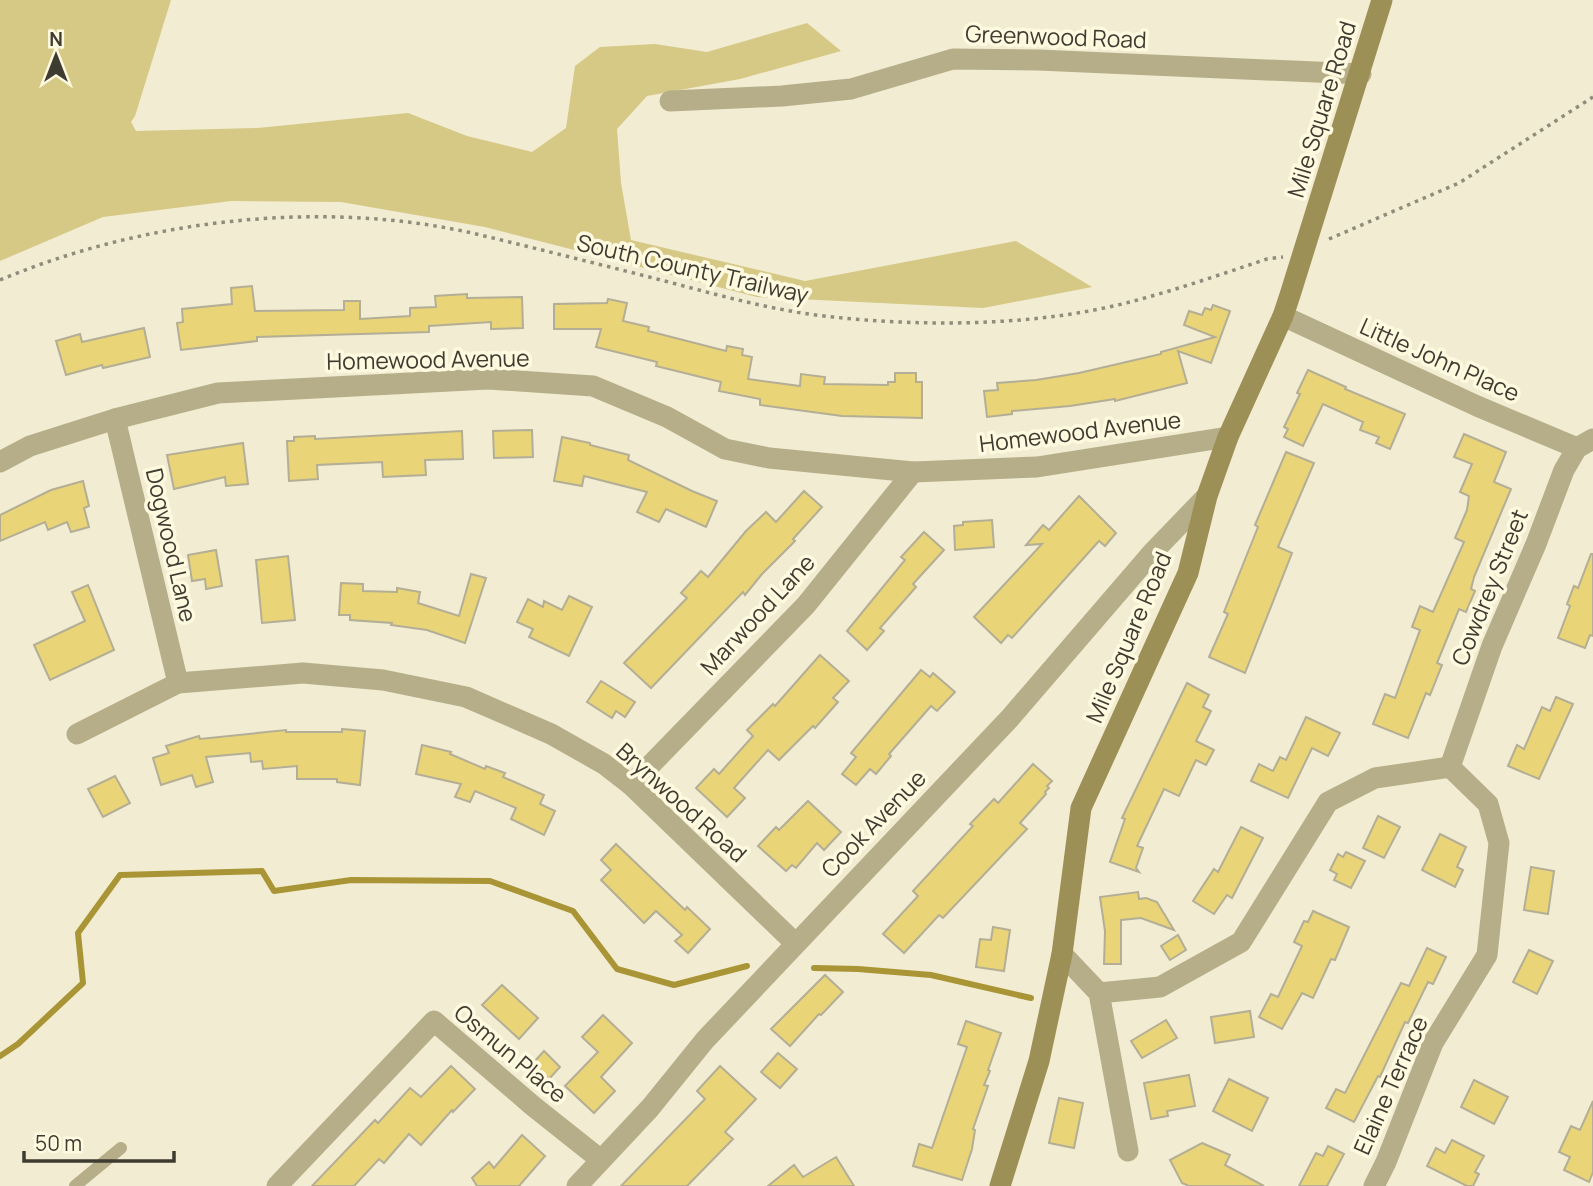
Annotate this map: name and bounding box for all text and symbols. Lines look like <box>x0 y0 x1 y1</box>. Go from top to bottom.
street label: Greenwood Road <box>965 17 1147 55</box>
street label: Mile Square Road <box>1279 17 1363 201</box>
north arrow <box>21 21 91 91</box>
text: N <box>49 26 63 52</box>
street label: South County Trailway <box>574 226 812 310</box>
street label: Little John Place <box>1355 309 1525 409</box>
street label: Homewood Avenue <box>326 341 530 377</box>
street label: Homewood Avenue <box>977 403 1183 459</box>
street label: Dogwood Lane <box>139 465 205 625</box>
street label: Cowdrey Street <box>1443 504 1535 670</box>
street label: Marwood Lane <box>693 547 821 681</box>
street label: Mile Square Road <box>1078 547 1178 727</box>
street label: Brynwood Road <box>610 735 754 869</box>
street label: Cook Avenue <box>813 762 933 884</box>
street label: Osmun Place <box>448 996 574 1110</box>
street label: Elaine Terrace <box>1345 1011 1435 1159</box>
scale bar <box>24 1120 175 1164</box>
text: 50 m <box>35 1129 82 1157</box>

